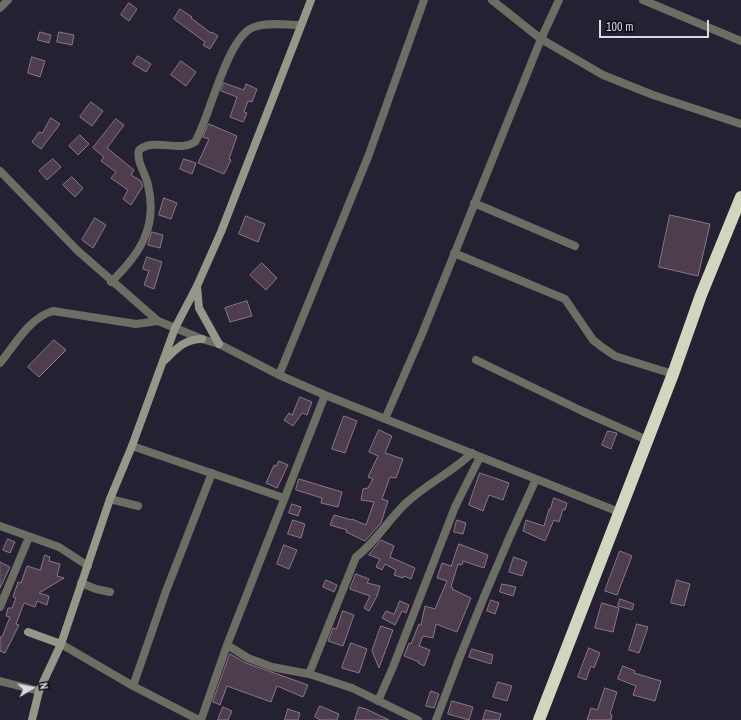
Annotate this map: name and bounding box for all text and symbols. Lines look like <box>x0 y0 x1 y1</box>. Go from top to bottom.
scale bar <box>601 12 711 38</box>
text: 100 m <box>606 19 633 35</box>
north arrow <box>12 668 52 708</box>
text: N <box>36 681 51 690</box>

